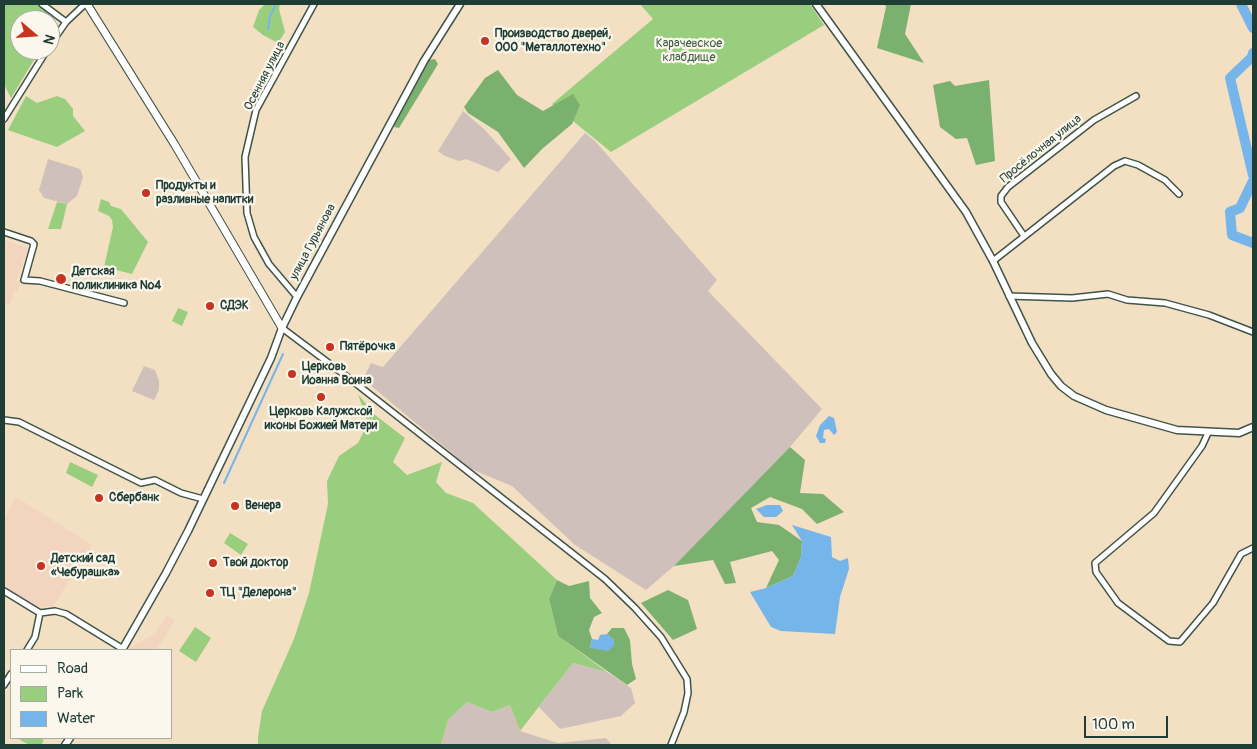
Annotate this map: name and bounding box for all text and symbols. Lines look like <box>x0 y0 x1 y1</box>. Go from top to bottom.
north arrow <box>10 10 60 60</box>
place label: Производство дверей, ООО "Металлотехно" <box>495 27 611 55</box>
text: N <box>39 32 58 47</box>
marker: Производство дверей, ООО "Металлотехно" <box>479 35 491 47</box>
park label: Карачевское клабдище <box>656 37 722 65</box>
street label: Осенняя улица <box>241 39 289 113</box>
street label: Просёлочная улица <box>997 112 1085 186</box>
place label: Продукты и разливные напитки <box>156 179 253 207</box>
marker: Продукты и разливные напитки <box>140 187 152 199</box>
street label: улица Гурьянова <box>287 201 339 283</box>
place label: Детская поликлиника №4 <box>72 265 161 293</box>
marker: Детская поликлиника №4 <box>54 272 68 286</box>
place label: СДЭК <box>220 299 249 313</box>
marker: СДЭК <box>204 300 216 312</box>
place label: Пятёрочка <box>340 340 395 354</box>
marker: Пятёрочка <box>324 341 336 353</box>
place label: Церковь Иоанна Воина <box>302 360 372 388</box>
marker: Церковь Иоанна Воина <box>286 368 298 380</box>
marker: Церковь Калужской иконы Божией Матери <box>315 391 327 403</box>
place label: Церковь Калужской иконы Божией Матери <box>265 405 377 433</box>
place label: Сбербанк <box>109 491 160 505</box>
marker: Сбербанк <box>93 492 105 504</box>
place label: Венера <box>245 499 281 513</box>
marker: Венера <box>229 500 241 512</box>
place label: Детский сад «Чебурашка» <box>51 552 120 580</box>
place label: Твой доктор <box>223 556 288 570</box>
marker: Твой доктор <box>207 557 219 569</box>
marker: Детский сад «Чебурашка» <box>35 560 47 572</box>
place label: ТЦ "Делерона" <box>220 586 297 600</box>
marker: ТЦ "Делерона" <box>204 587 216 599</box>
legend <box>10 649 172 739</box>
text: Road <box>57 659 88 678</box>
text: Park <box>57 684 83 703</box>
scale bar <box>1087 706 1171 738</box>
text: Water <box>57 709 95 728</box>
text: 100 m <box>1092 715 1135 734</box>

